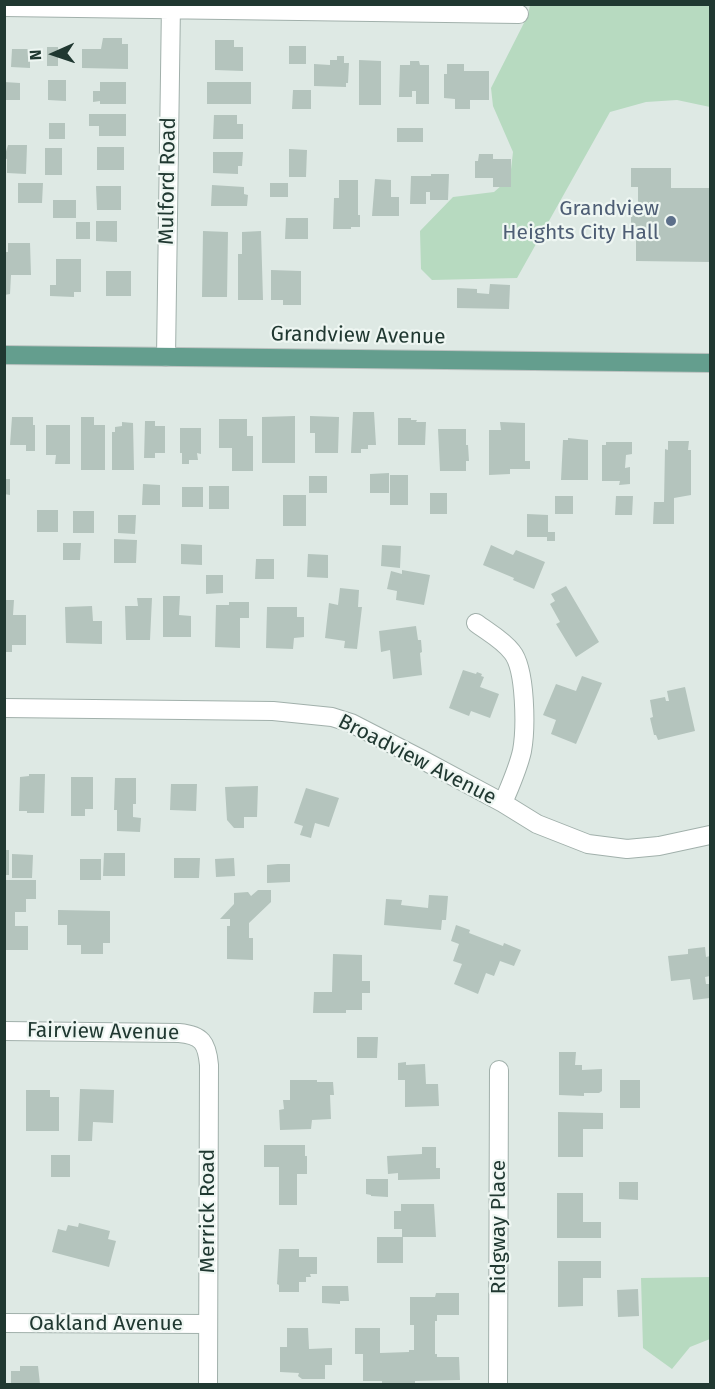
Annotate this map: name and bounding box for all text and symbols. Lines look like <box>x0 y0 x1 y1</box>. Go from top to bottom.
north arrow <box>24 24 84 84</box>
text: N <box>26 49 45 61</box>
street label: Mulford Road <box>154 117 182 245</box>
place label: Grandview Heights City Hall <box>502 196 659 246</box>
marker: Grandview Heights City Hall <box>664 214 678 228</box>
street label: Grandview Avenue <box>270 322 446 350</box>
street label: Broadview Avenue <box>334 709 500 811</box>
street label: Fairview Avenue <box>27 1018 179 1046</box>
street label: Merrick Road <box>195 1149 221 1273</box>
street label: Ridgway Place <box>486 1160 512 1294</box>
street label: Oakland Avenue <box>29 1311 183 1337</box>

